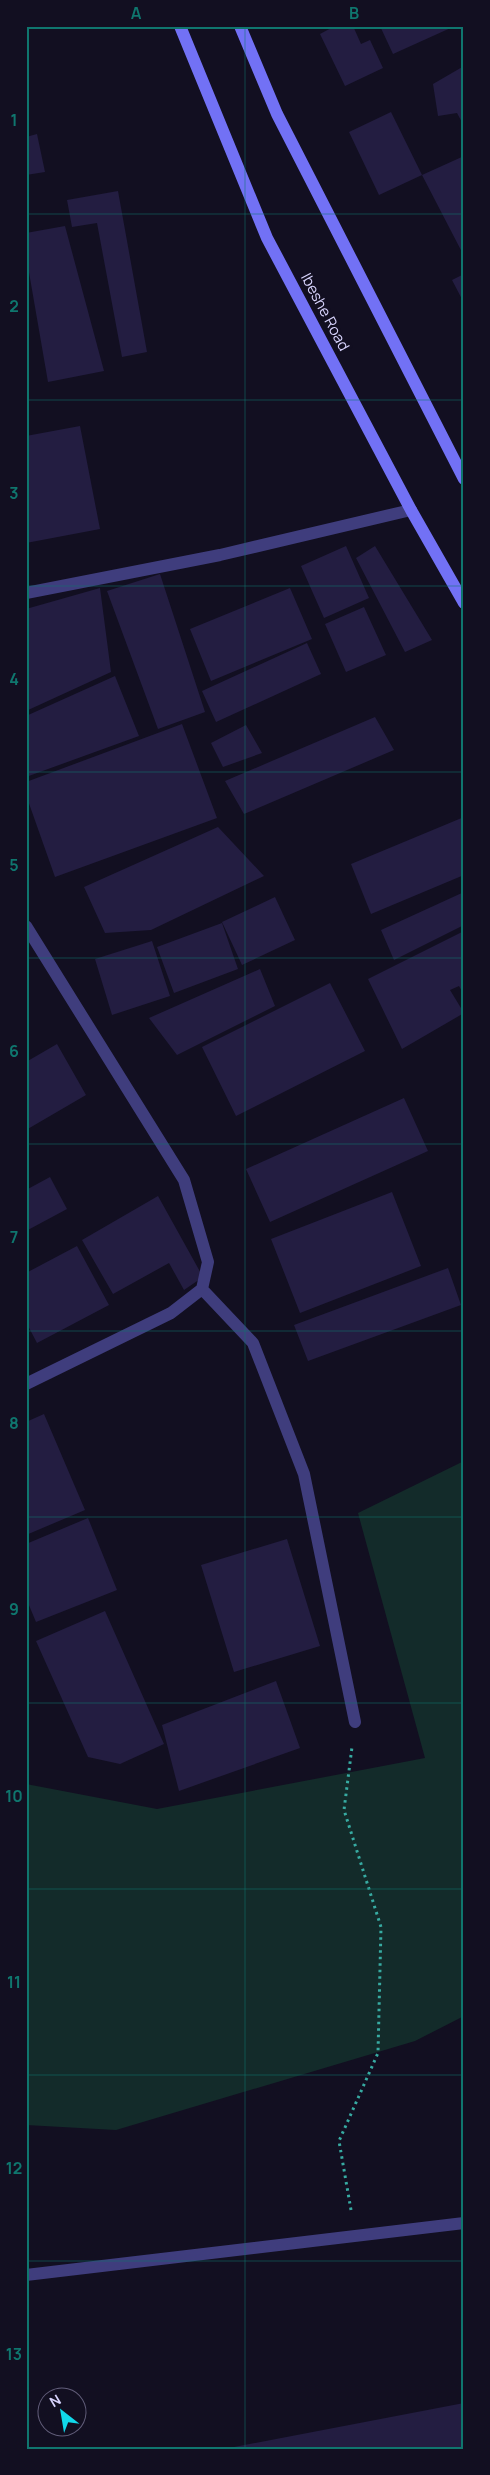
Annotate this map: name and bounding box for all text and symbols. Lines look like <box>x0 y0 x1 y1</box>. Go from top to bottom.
text: A <box>131 2 142 24</box>
text: B <box>349 2 359 24</box>
text: 1 <box>10 109 18 131</box>
street label: Ibeshe Road <box>296 269 355 354</box>
text: 2 <box>9 295 19 317</box>
text: 3 <box>9 482 19 504</box>
text: 4 <box>9 668 19 690</box>
text: 5 <box>9 854 19 876</box>
text: 6 <box>9 1040 19 1062</box>
text: 7 <box>10 1226 18 1248</box>
text: 8 <box>9 1412 19 1434</box>
text: 9 <box>9 1598 19 1620</box>
text: 10 <box>5 1785 23 1807</box>
text: 11 <box>7 1971 21 1993</box>
text: 12 <box>6 2157 22 2179</box>
text: 13 <box>6 2343 22 2365</box>
north arrow <box>38 2388 88 2438</box>
text: N <box>46 2390 64 2411</box>

